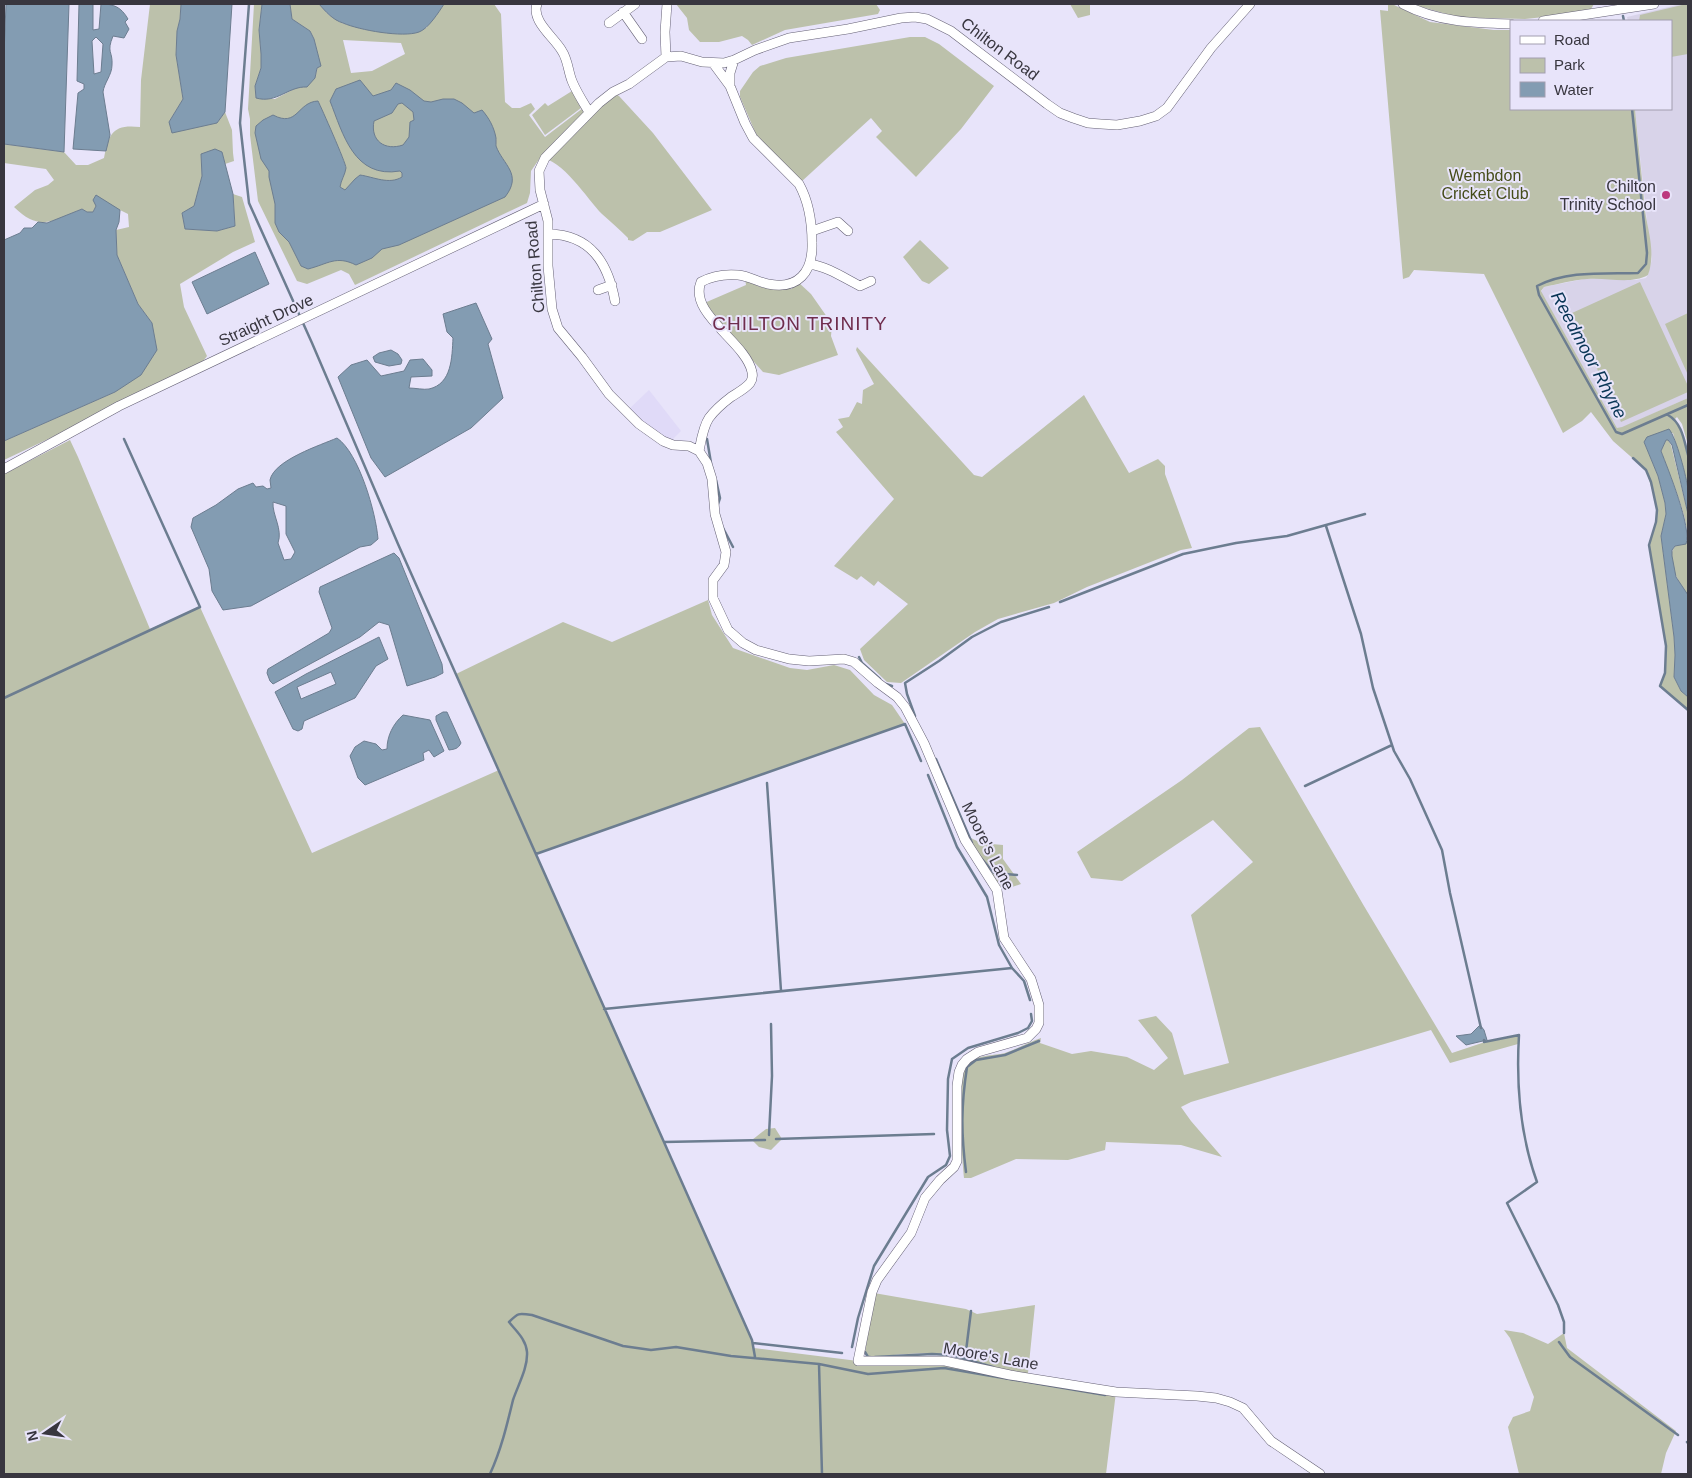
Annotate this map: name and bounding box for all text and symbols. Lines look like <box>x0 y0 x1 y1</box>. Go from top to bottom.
street label: Chilton Road <box>958 14 1042 84</box>
legend <box>1510 20 1672 110</box>
text: Road <box>1554 31 1590 48</box>
text: Park <box>1554 56 1585 73</box>
text: Water <box>1554 81 1593 98</box>
park label: Wembdon Cricket Club <box>1441 167 1529 202</box>
place label: Chilton Trinity School <box>1560 178 1656 213</box>
marker: Chilton Trinity School <box>1660 189 1672 201</box>
street label: Chilton Road <box>523 220 547 314</box>
water label: Reedmoor Rhyne <box>1547 288 1631 422</box>
street label: Straight Drove <box>216 291 316 349</box>
district label: CHILTON TRINITY <box>712 313 888 334</box>
street label: Moore's Lane <box>959 799 1018 893</box>
street label: Moore's Lane <box>942 1339 1040 1373</box>
north arrow <box>20 1408 70 1458</box>
text: N <box>23 1429 41 1443</box>

